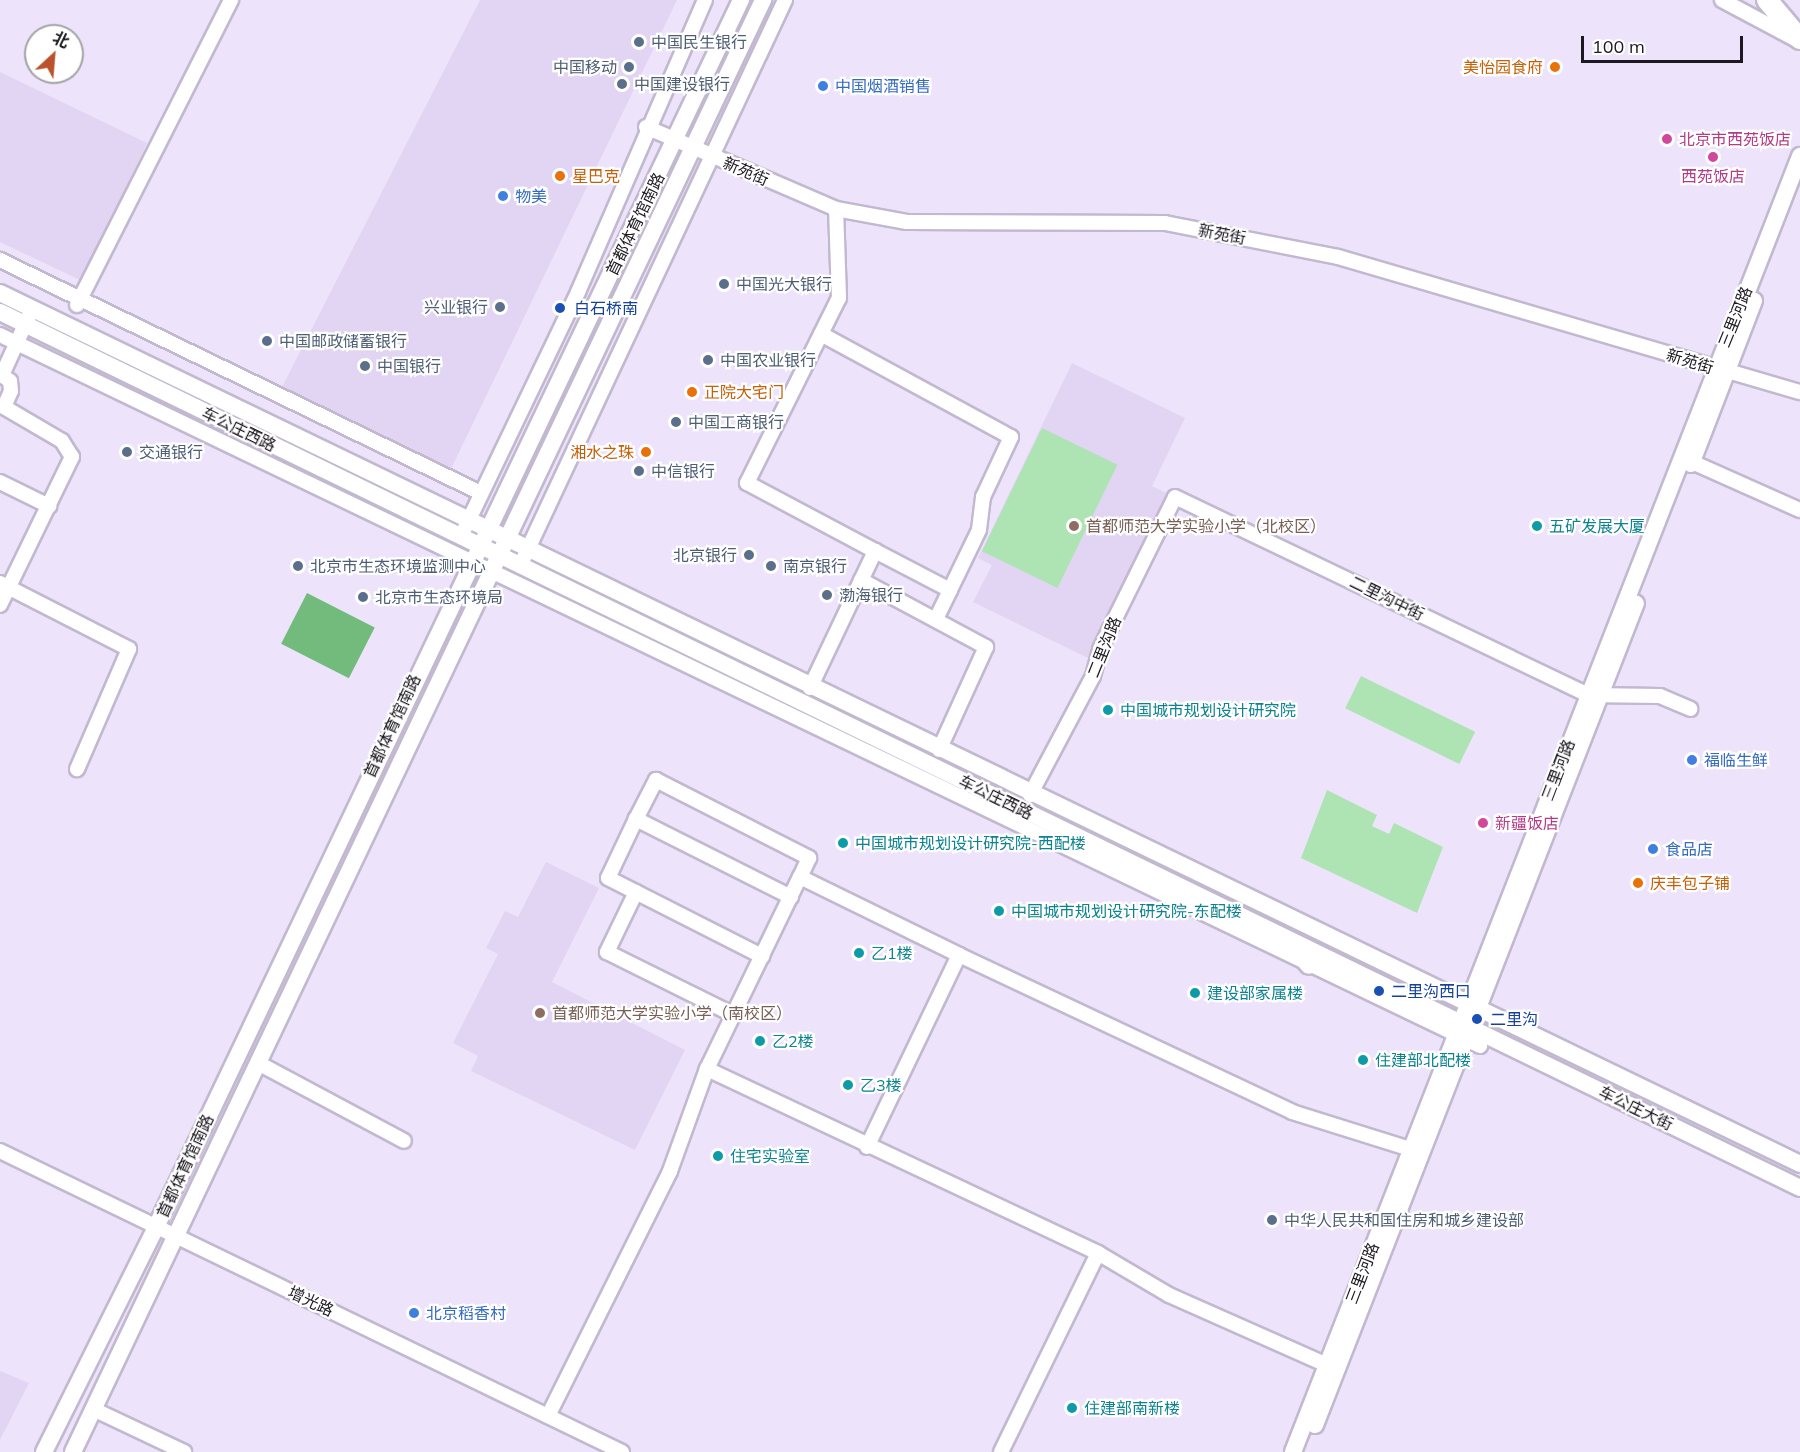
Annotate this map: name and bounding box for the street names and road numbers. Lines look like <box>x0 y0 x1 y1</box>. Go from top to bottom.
street label: 新苑街 <box>720 153 772 189</box>
street label: 首都体育馆南路 <box>602 169 668 279</box>
street label: 新苑街 <box>1197 220 1247 248</box>
street label: 三里河路 <box>1714 284 1756 350</box>
street label: 新苑街 <box>1664 345 1716 377</box>
street label: 车公庄西路 <box>199 403 279 455</box>
street label: 二里沟中街 <box>1347 572 1427 624</box>
street label: 二里沟路 <box>1083 614 1125 680</box>
street label: 首都体育馆南路 <box>360 671 424 781</box>
street label: 三里河路 <box>1538 737 1578 803</box>
street label: 车公庄西路 <box>956 771 1036 823</box>
street label: 车公庄大街 <box>1596 1082 1676 1134</box>
street label: 首都体育馆南路 <box>153 1111 217 1221</box>
street label: 三里河路 <box>1342 1240 1382 1306</box>
street label: 增光路 <box>285 1282 337 1320</box>

